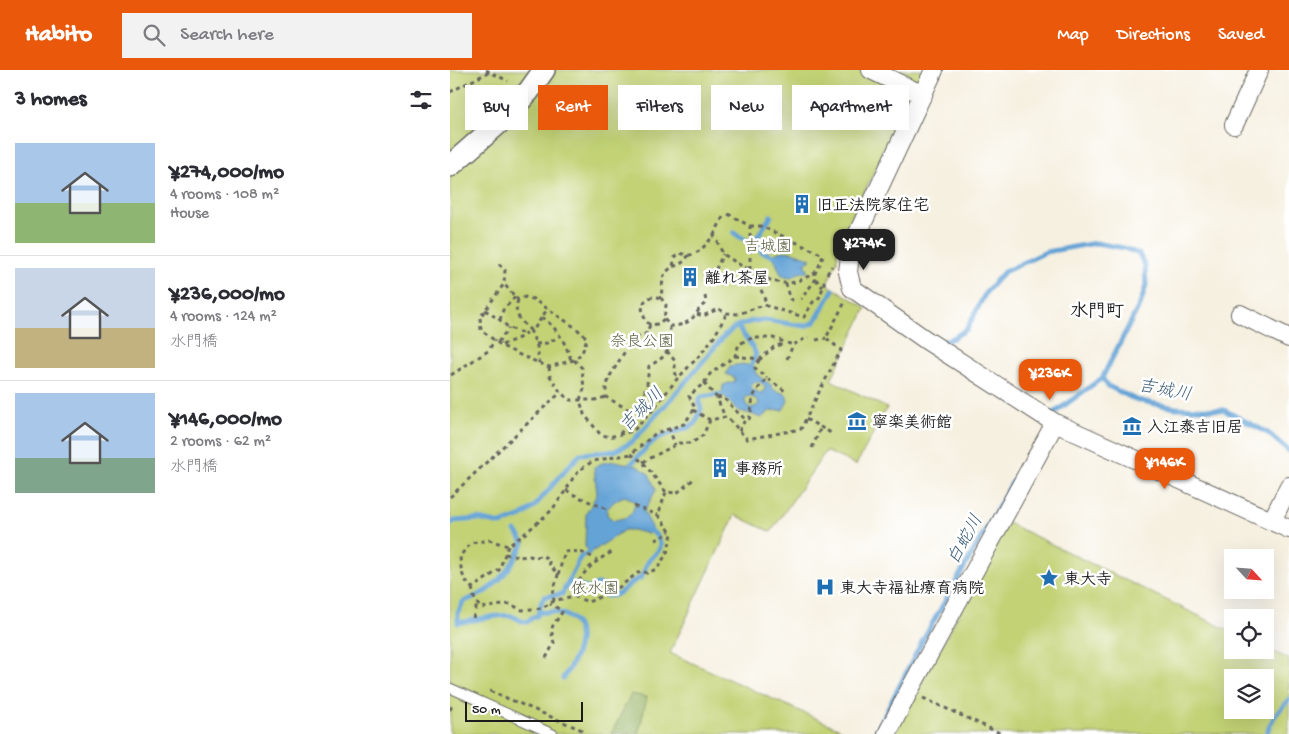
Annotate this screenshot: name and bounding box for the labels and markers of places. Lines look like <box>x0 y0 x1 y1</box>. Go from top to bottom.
building icon: 旧正法院家住宅 <box>791 193 813 215</box>
place label: 旧正法院家住宅 <box>817 196 929 217</box>
pin: ¥274K <box>829 228 899 271</box>
building icon: 離れ茶屋 <box>679 266 701 288</box>
place label: 離れ茶屋 <box>705 269 769 290</box>
pin: ¥236K <box>1015 358 1085 401</box>
museum icon: 寧楽美術館 <box>846 410 868 432</box>
place label: 寧楽美術館 <box>872 413 952 434</box>
museum icon: 入江泰吉旧居 <box>1121 415 1143 437</box>
place label: 入江泰吉旧居 <box>1147 418 1243 439</box>
pin: ¥146K <box>1130 448 1200 490</box>
building icon: 事務所 <box>709 457 731 479</box>
place label: 事務所 <box>735 460 783 481</box>
place icon: 東大寺 <box>1038 567 1060 589</box>
place label: 東大寺 <box>1064 570 1112 591</box>
hospital icon: 東大寺福祉療育病院 <box>814 576 836 598</box>
place label: 東大寺福祉療育病院 <box>840 579 984 600</box>

